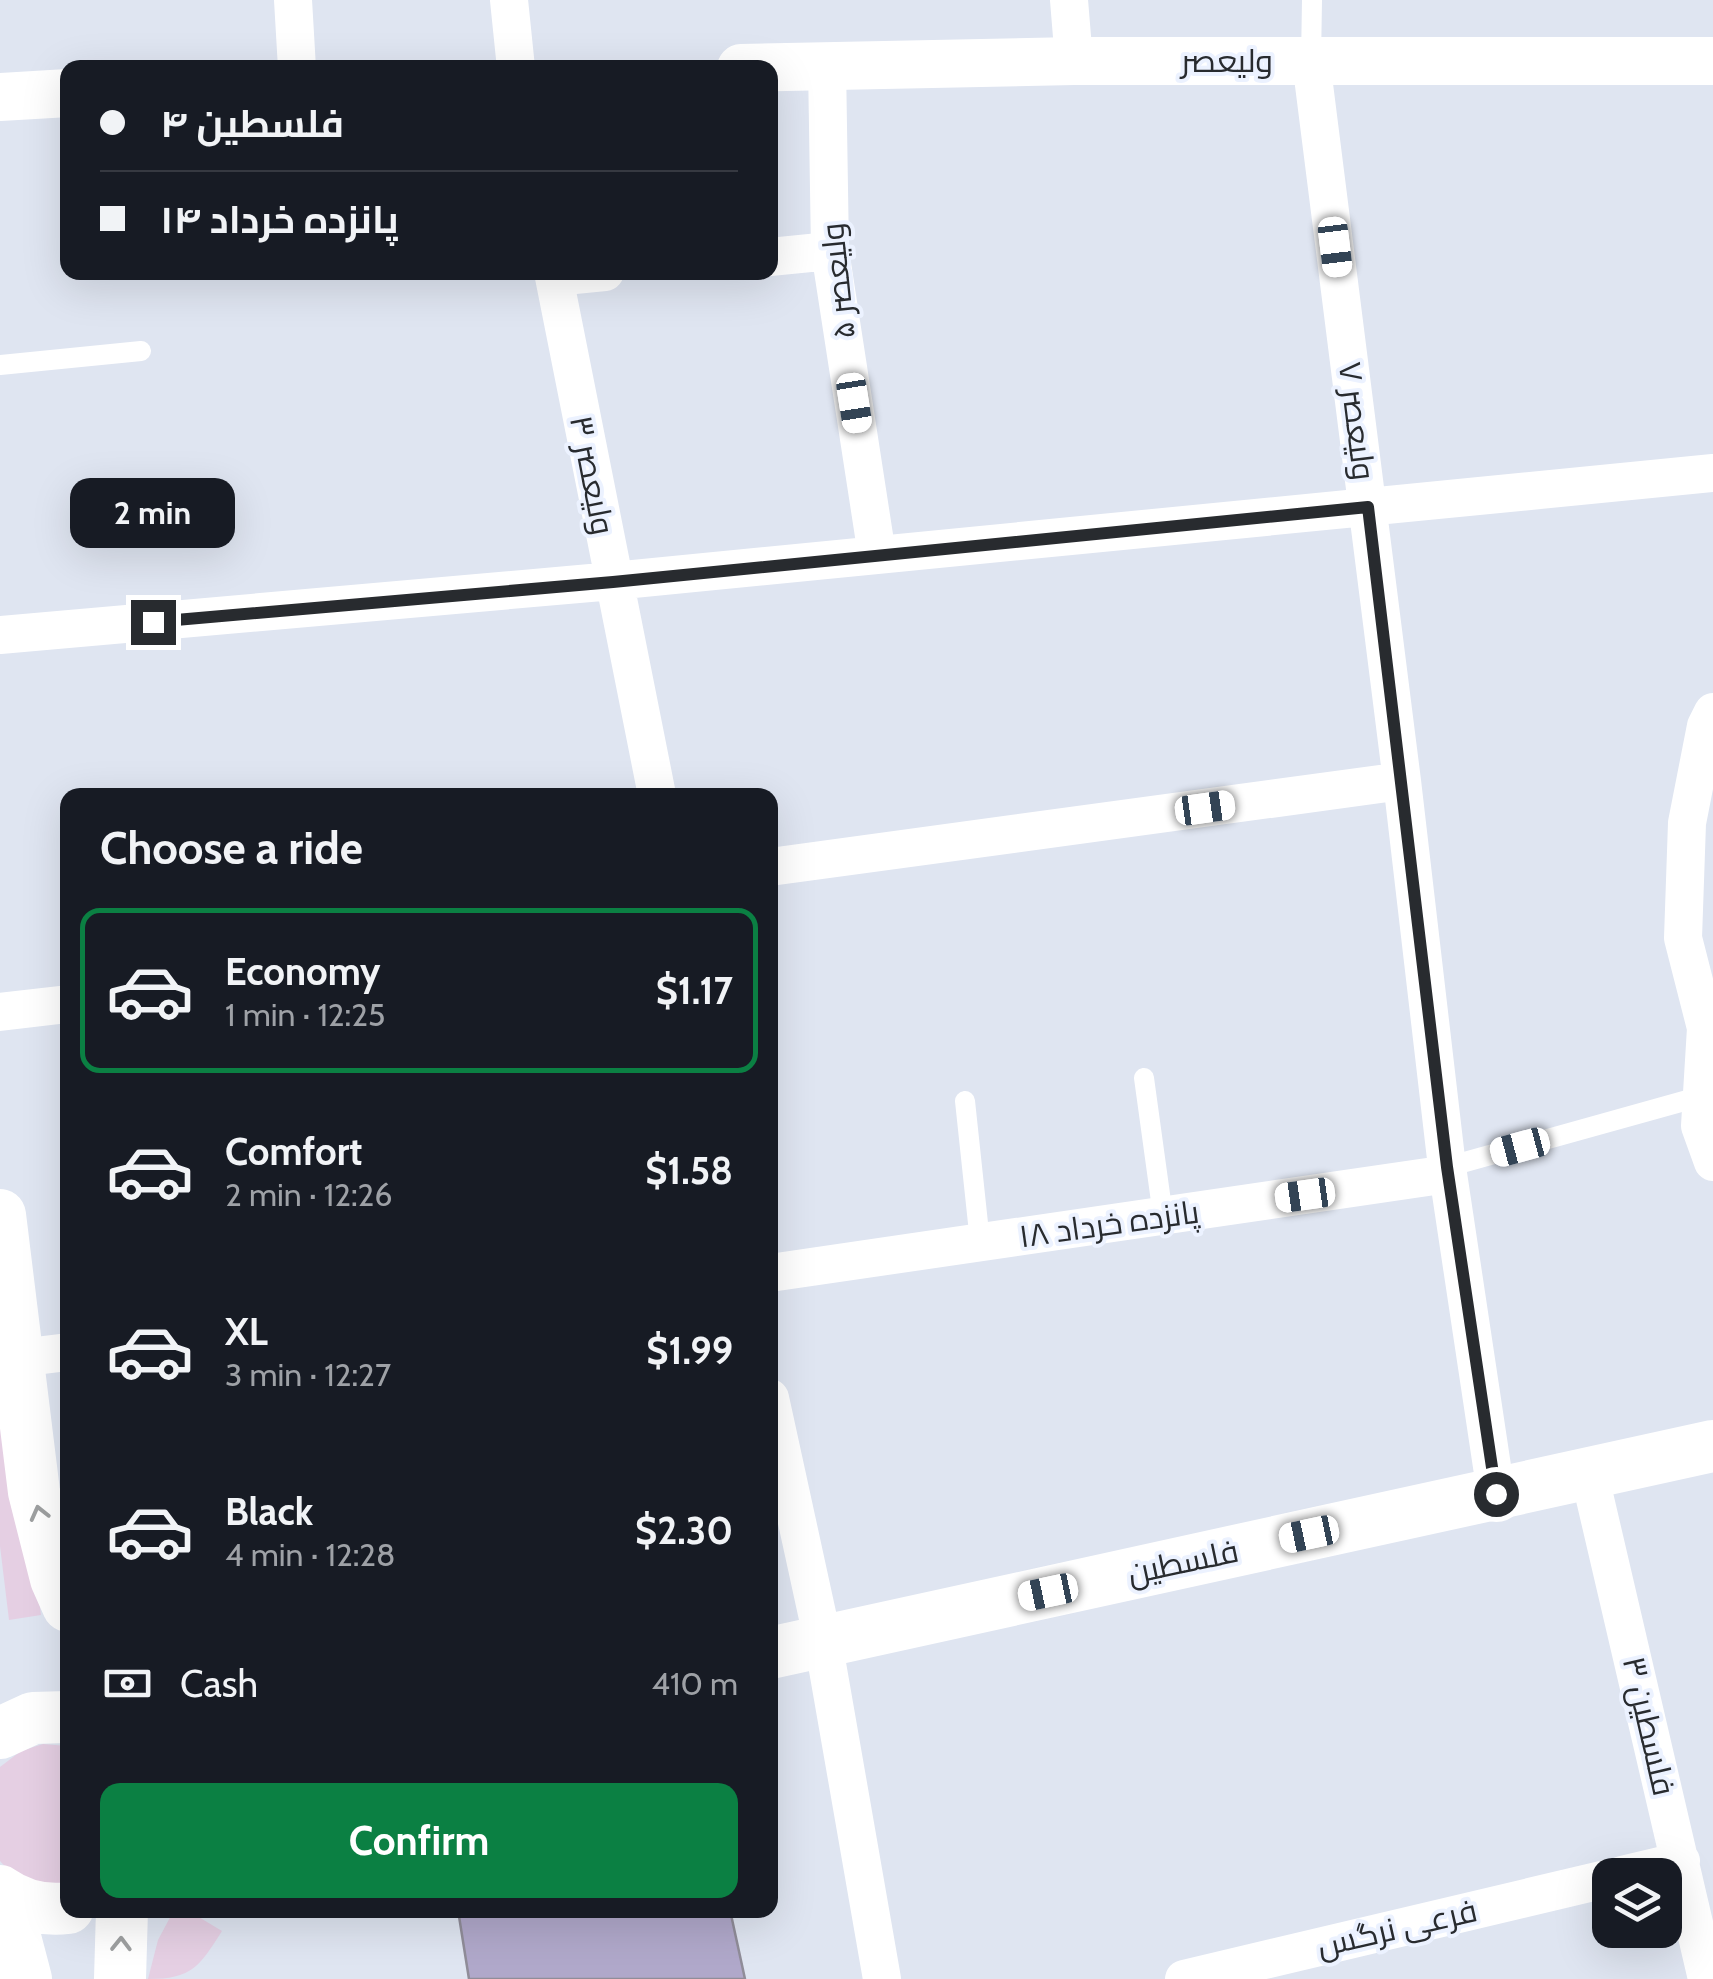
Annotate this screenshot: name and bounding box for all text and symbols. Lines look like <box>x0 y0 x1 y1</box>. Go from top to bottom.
street label: ولیعصر <box>1179 41 1273 80</box>
text: فلسطین ۴ <box>160 100 344 147</box>
text: پانزده خرداد ۱۴ <box>160 196 399 243</box>
car <box>1316 215 1354 279</box>
street label: ولیعصر ۵ <box>812 221 863 341</box>
street label: ولیعصر ۷ <box>1331 360 1384 482</box>
car <box>834 371 874 435</box>
street label: ولیعصر ۳ <box>562 412 623 538</box>
callout: 2 min <box>70 477 236 547</box>
text: 2 min <box>114 493 191 532</box>
route end <box>131 600 176 645</box>
car <box>1173 789 1237 827</box>
text: Choose a ride <box>100 821 363 875</box>
icon: car <box>105 946 195 1036</box>
text: Economy <box>225 948 380 995</box>
text: $1.17 <box>656 967 733 1014</box>
text: 1 min · 12:25 <box>225 995 385 1034</box>
car <box>1487 1125 1553 1169</box>
icon: car <box>105 1126 195 1216</box>
text: Comfort <box>225 1128 362 1175</box>
text: $1.58 <box>645 1147 733 1194</box>
text: 2 min · 12:26 <box>225 1175 393 1214</box>
car <box>1273 1176 1337 1214</box>
street label: پانزده خرداد ۱۸ <box>1016 1192 1202 1257</box>
icon: car <box>105 1306 195 1396</box>
text: XL <box>225 1308 268 1355</box>
text: $1.99 <box>646 1327 733 1374</box>
text: 3 min · 12:27 <box>225 1355 391 1394</box>
route start <box>1474 1472 1519 1517</box>
icon: car <box>105 1486 195 1576</box>
text: Black <box>225 1488 313 1535</box>
one-way arrow <box>30 1505 51 1522</box>
text: $2.30 <box>635 1507 733 1554</box>
car <box>1277 1513 1341 1555</box>
street label: فلسطین <box>1124 1531 1242 1592</box>
text: 4 min · 12:28 <box>225 1535 395 1574</box>
car <box>1016 1571 1080 1613</box>
street label: فلسطین ۳ <box>1615 1653 1684 1799</box>
icon: cash <box>100 1656 155 1711</box>
text: Cash <box>180 1660 258 1707</box>
text: 410 m <box>651 1664 738 1703</box>
button: Confirm <box>100 1783 738 1898</box>
map controls <box>1592 1858 1682 1948</box>
button: layers <box>1592 1858 1682 1948</box>
street label: فرعی نرگس <box>1313 1890 1481 1965</box>
one-way arrow <box>111 1936 132 1952</box>

